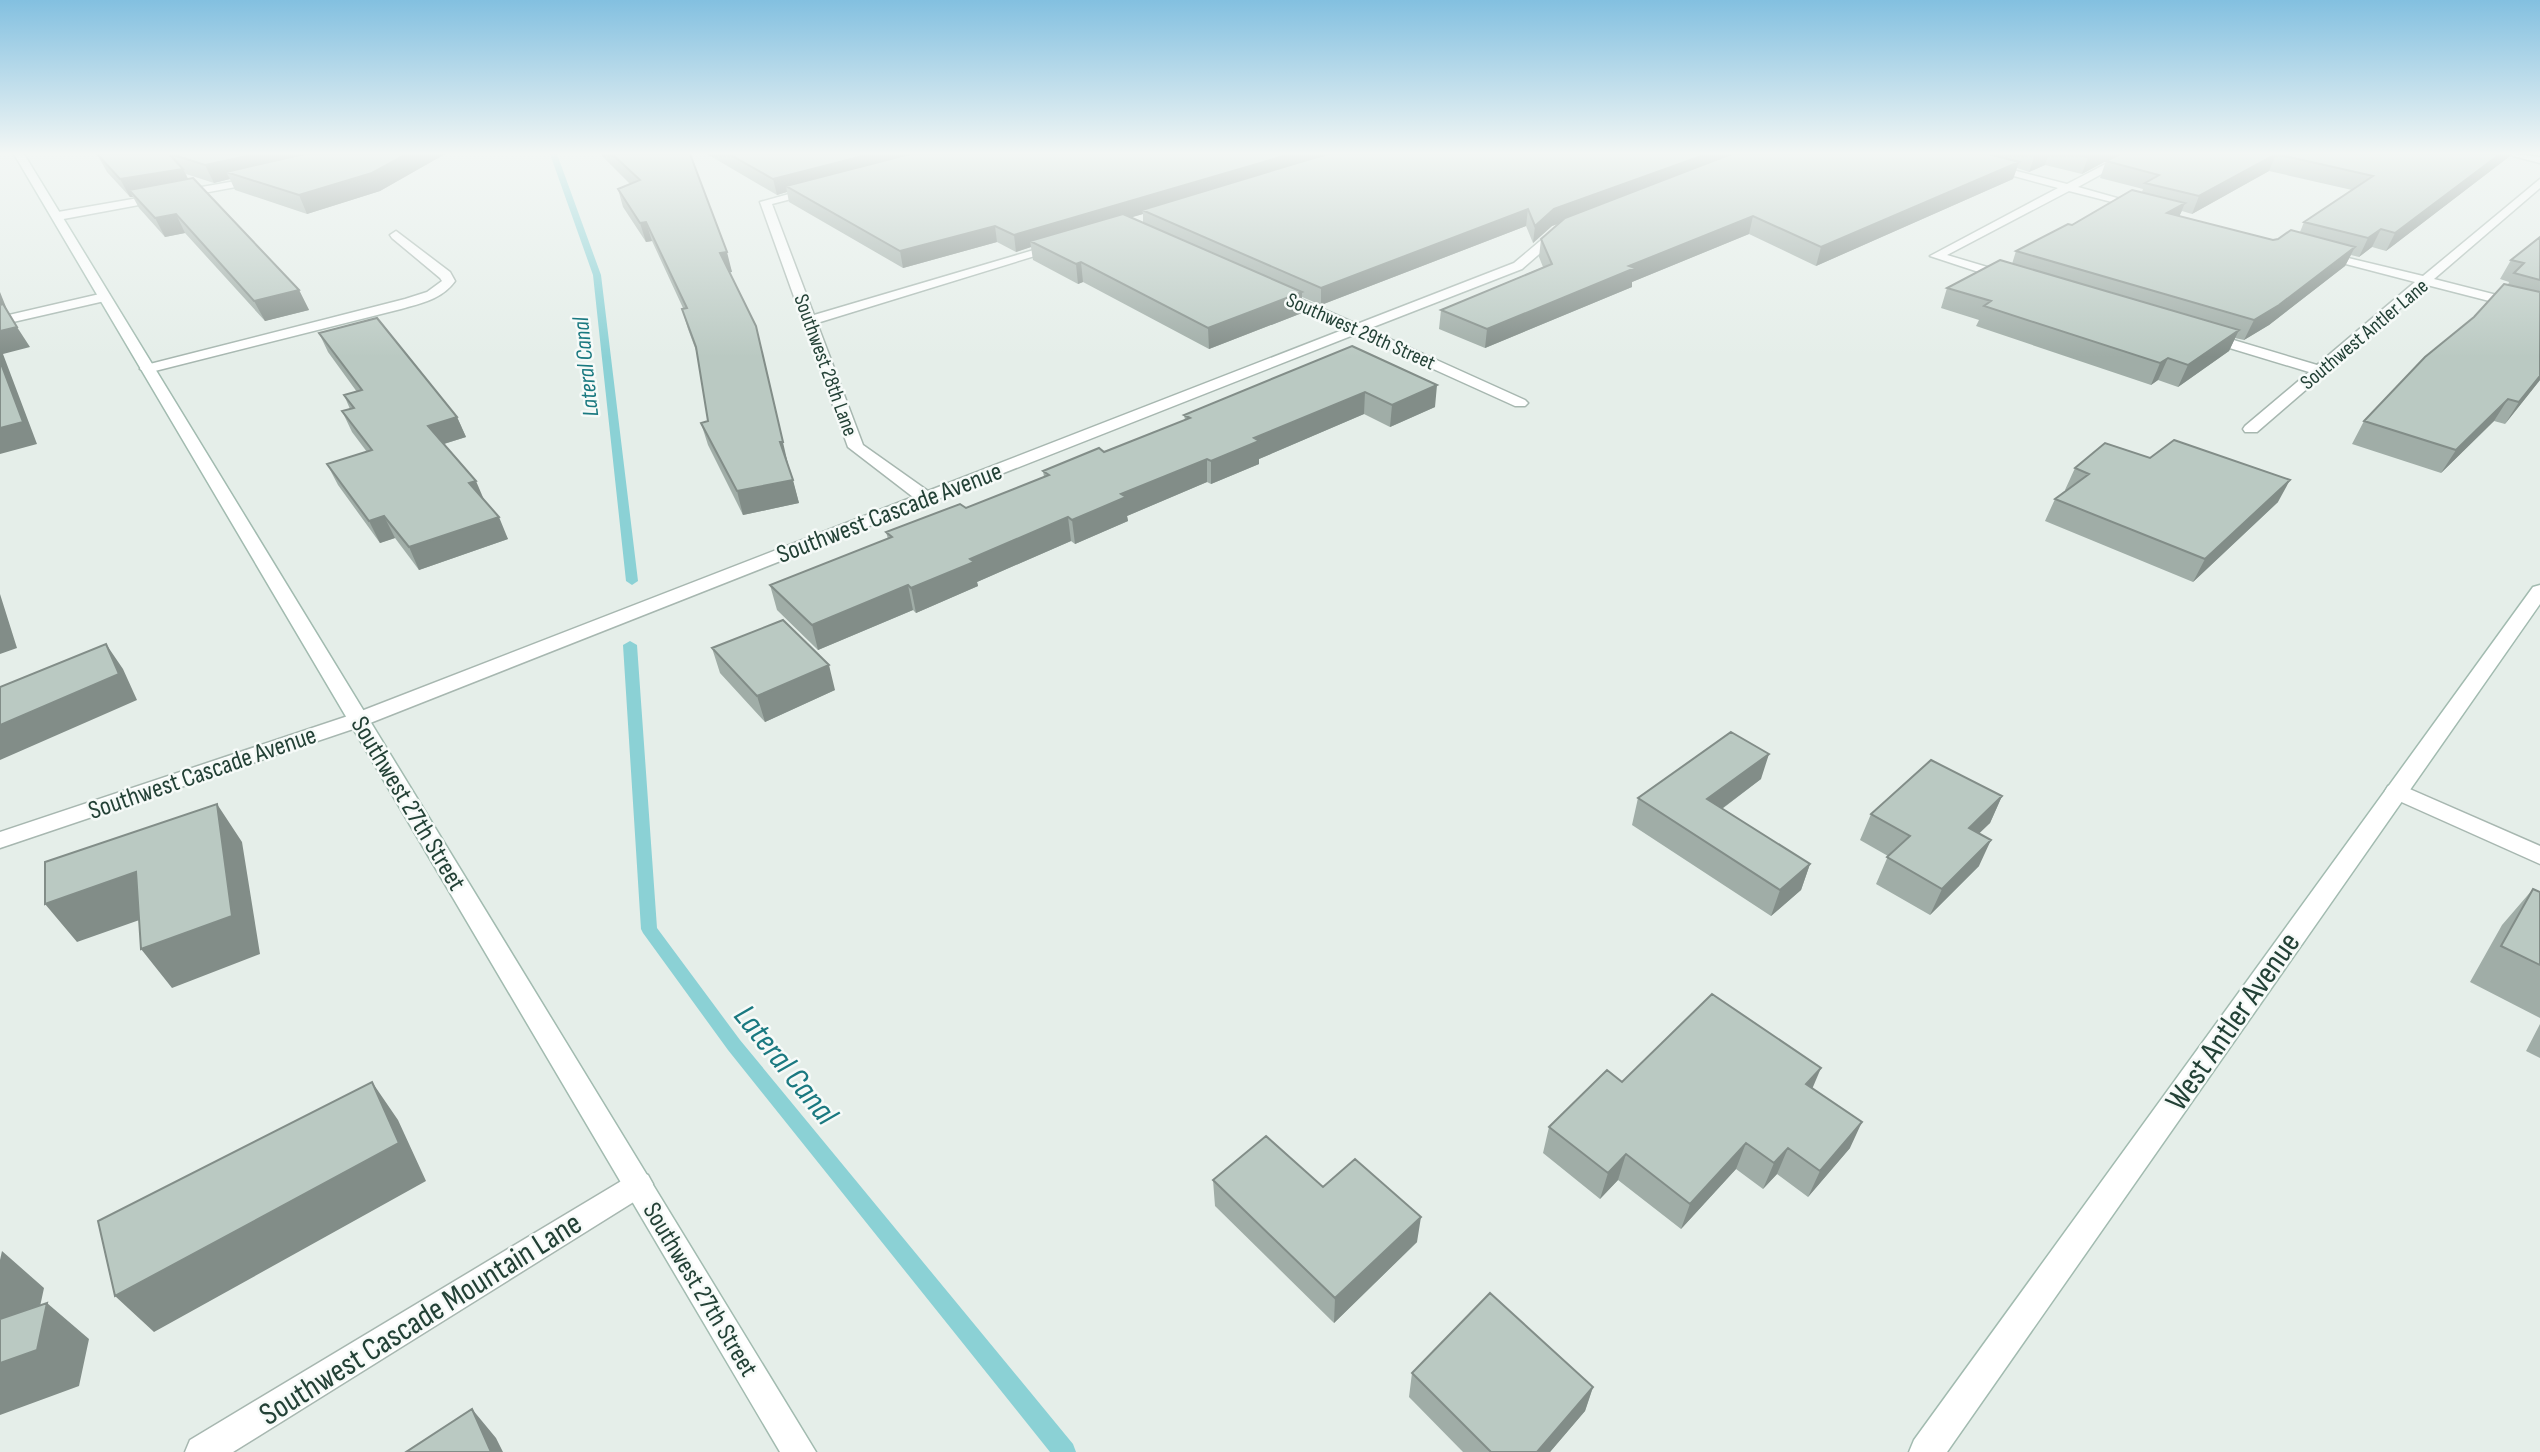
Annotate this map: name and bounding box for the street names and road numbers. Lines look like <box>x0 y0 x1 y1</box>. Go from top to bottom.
street label: Southwest Antler Lane <box>2295 274 2433 395</box>
street label: Southwest 29th Street <box>1282 287 1439 376</box>
street label: Southwest 28th Lane <box>788 291 863 440</box>
street label: Southwest Cascade Avenue <box>773 456 1007 571</box>
street label: Southwest 27th Street <box>344 711 472 896</box>
street label: Southwest Cascade Avenue <box>85 720 320 827</box>
street label: West Antler Avenue <box>2157 925 2309 1119</box>
street label: Southwest 27th Street <box>636 1197 764 1382</box>
street label: Southwest Cascade Mountain Lane <box>252 1204 589 1435</box>

